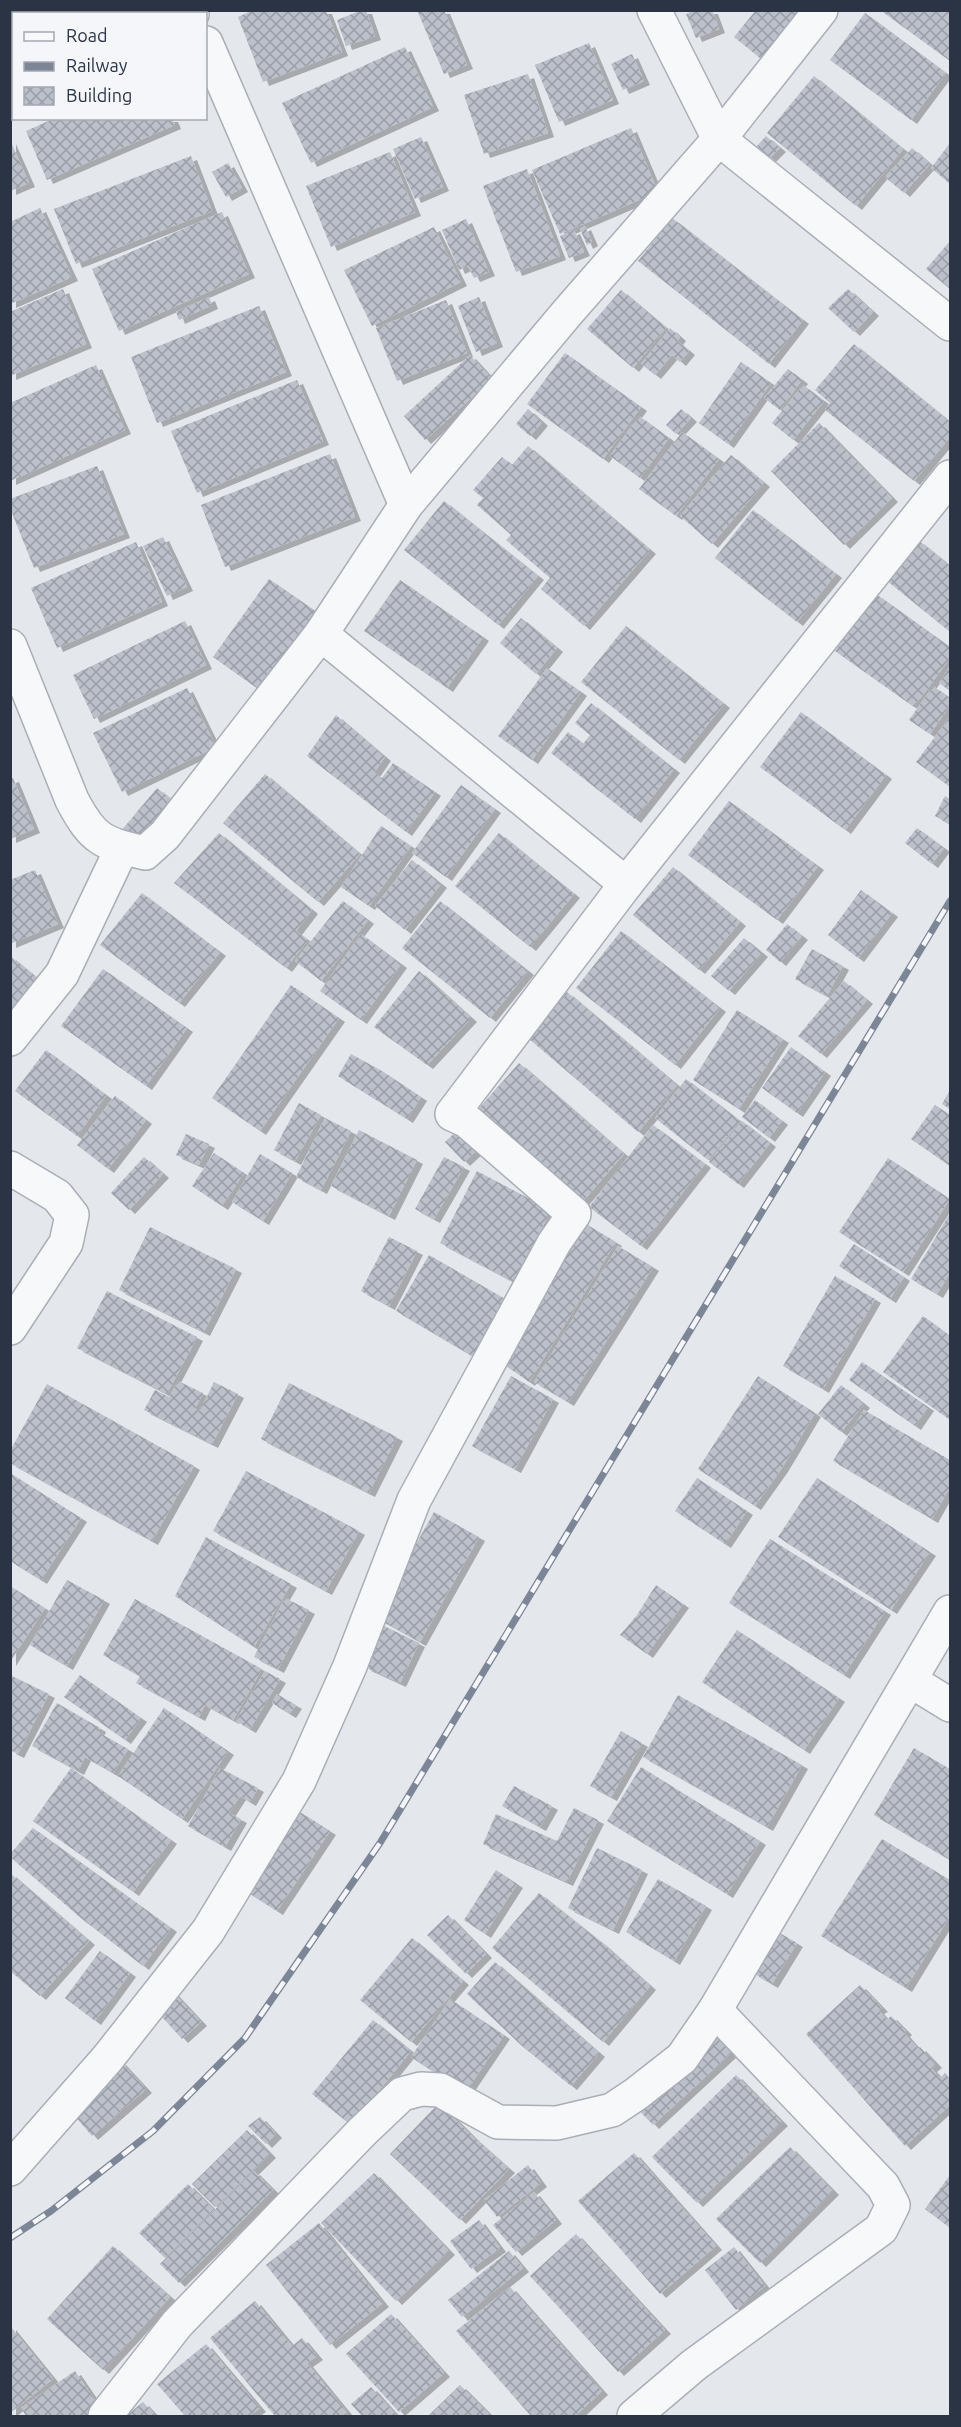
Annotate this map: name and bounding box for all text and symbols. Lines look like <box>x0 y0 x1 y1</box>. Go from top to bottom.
legend <box>12 12 207 120</box>
text: Road <box>66 25 108 45</box>
text: Railway <box>66 55 128 75</box>
text: Building <box>66 85 132 105</box>

